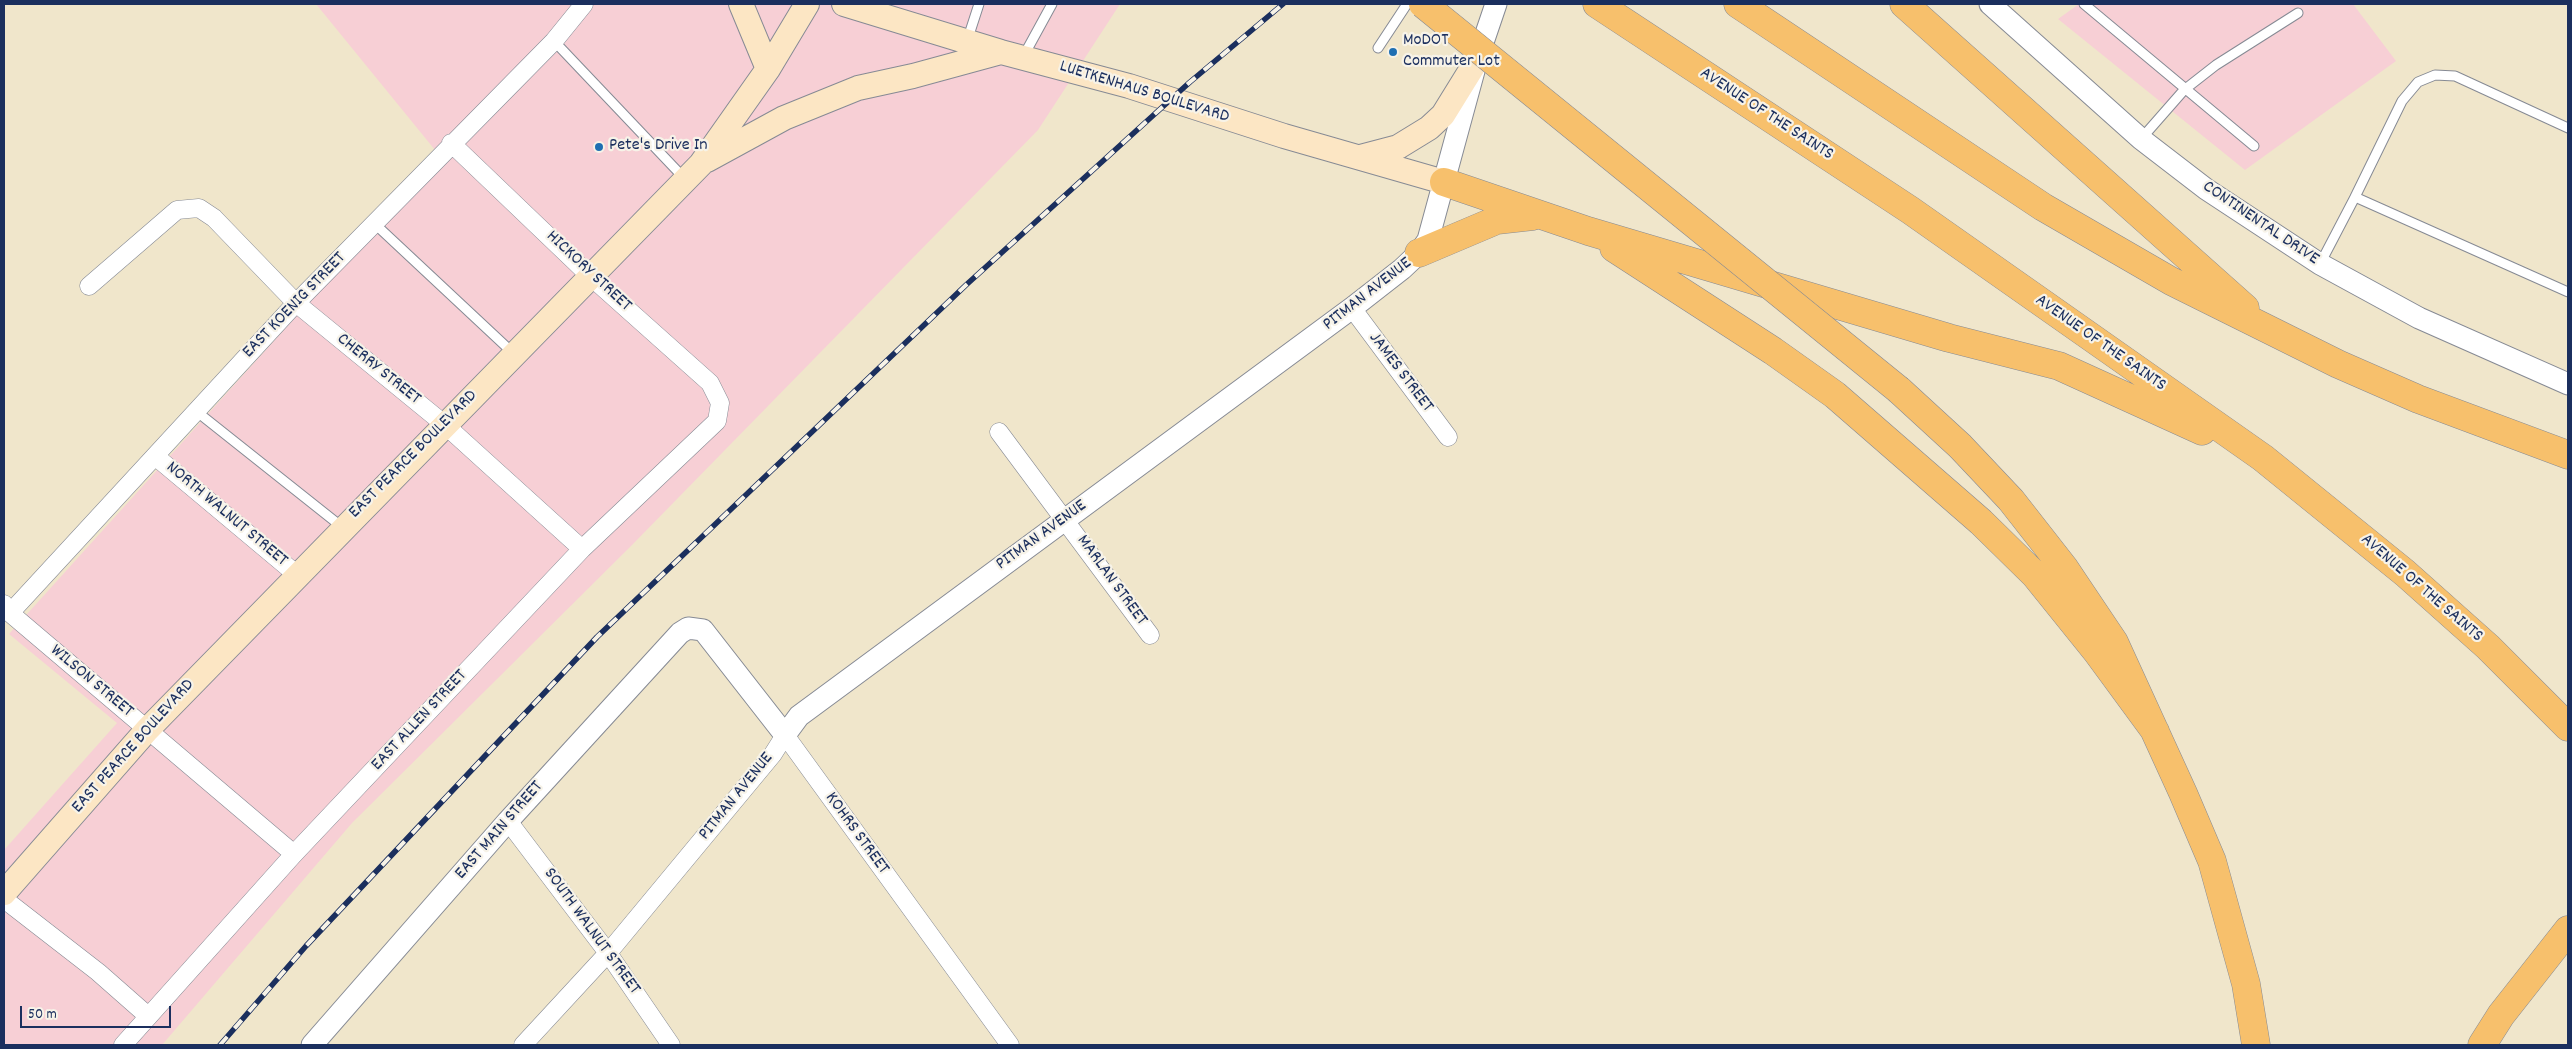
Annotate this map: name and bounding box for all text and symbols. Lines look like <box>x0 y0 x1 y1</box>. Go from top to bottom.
place label: MoDOT Commuter Lot <box>1403 31 1500 74</box>
marker: MoDOT Commuter Lot <box>1387 46 1399 58</box>
street label: LUETKENHAUS BOULEVARD <box>1057 57 1231 129</box>
street label: AVENUE OF THE SAINTS <box>1695 64 1837 166</box>
place label: Pete's Drive In <box>609 136 708 158</box>
marker: Pete's Drive In <box>593 141 605 153</box>
street label: CONTINENTAL DRIVE <box>2198 177 2322 271</box>
street label: HICKORY STREET <box>541 227 635 317</box>
street label: EAST KOENIG STREET <box>239 248 351 364</box>
street label: PITMAN AVENUE <box>1319 254 1417 336</box>
street label: AVENUE OF THE SAINTS <box>2030 291 2170 397</box>
street label: JAMES STREET <box>1363 329 1437 417</box>
street label: CHERRY STREET <box>332 330 424 410</box>
street label: EAST PEARCE BOULEVARD <box>345 386 483 524</box>
street label: NORTH WALNUT STREET <box>161 458 291 572</box>
street label: PITMAN AVENUE <box>992 496 1092 576</box>
street label: AVENUE OF THE SAINTS <box>2355 530 2487 648</box>
street label: MARLAN STREET <box>1071 531 1151 631</box>
street label: WILSON STREET <box>45 641 137 723</box>
street label: EAST ALLEN STREET <box>368 666 472 776</box>
street label: EAST PEARCE BOULEVARD <box>68 675 200 819</box>
street label: PITMAN AVENUE <box>695 749 779 845</box>
street label: EAST MAIN STREET <box>451 777 549 885</box>
street label: KOHRS STREET <box>819 789 893 879</box>
street label: SOUTH WALNUT STREET <box>538 864 644 1000</box>
scale bar <box>22 996 174 1028</box>
text: 50 m <box>28 1004 57 1026</box>

